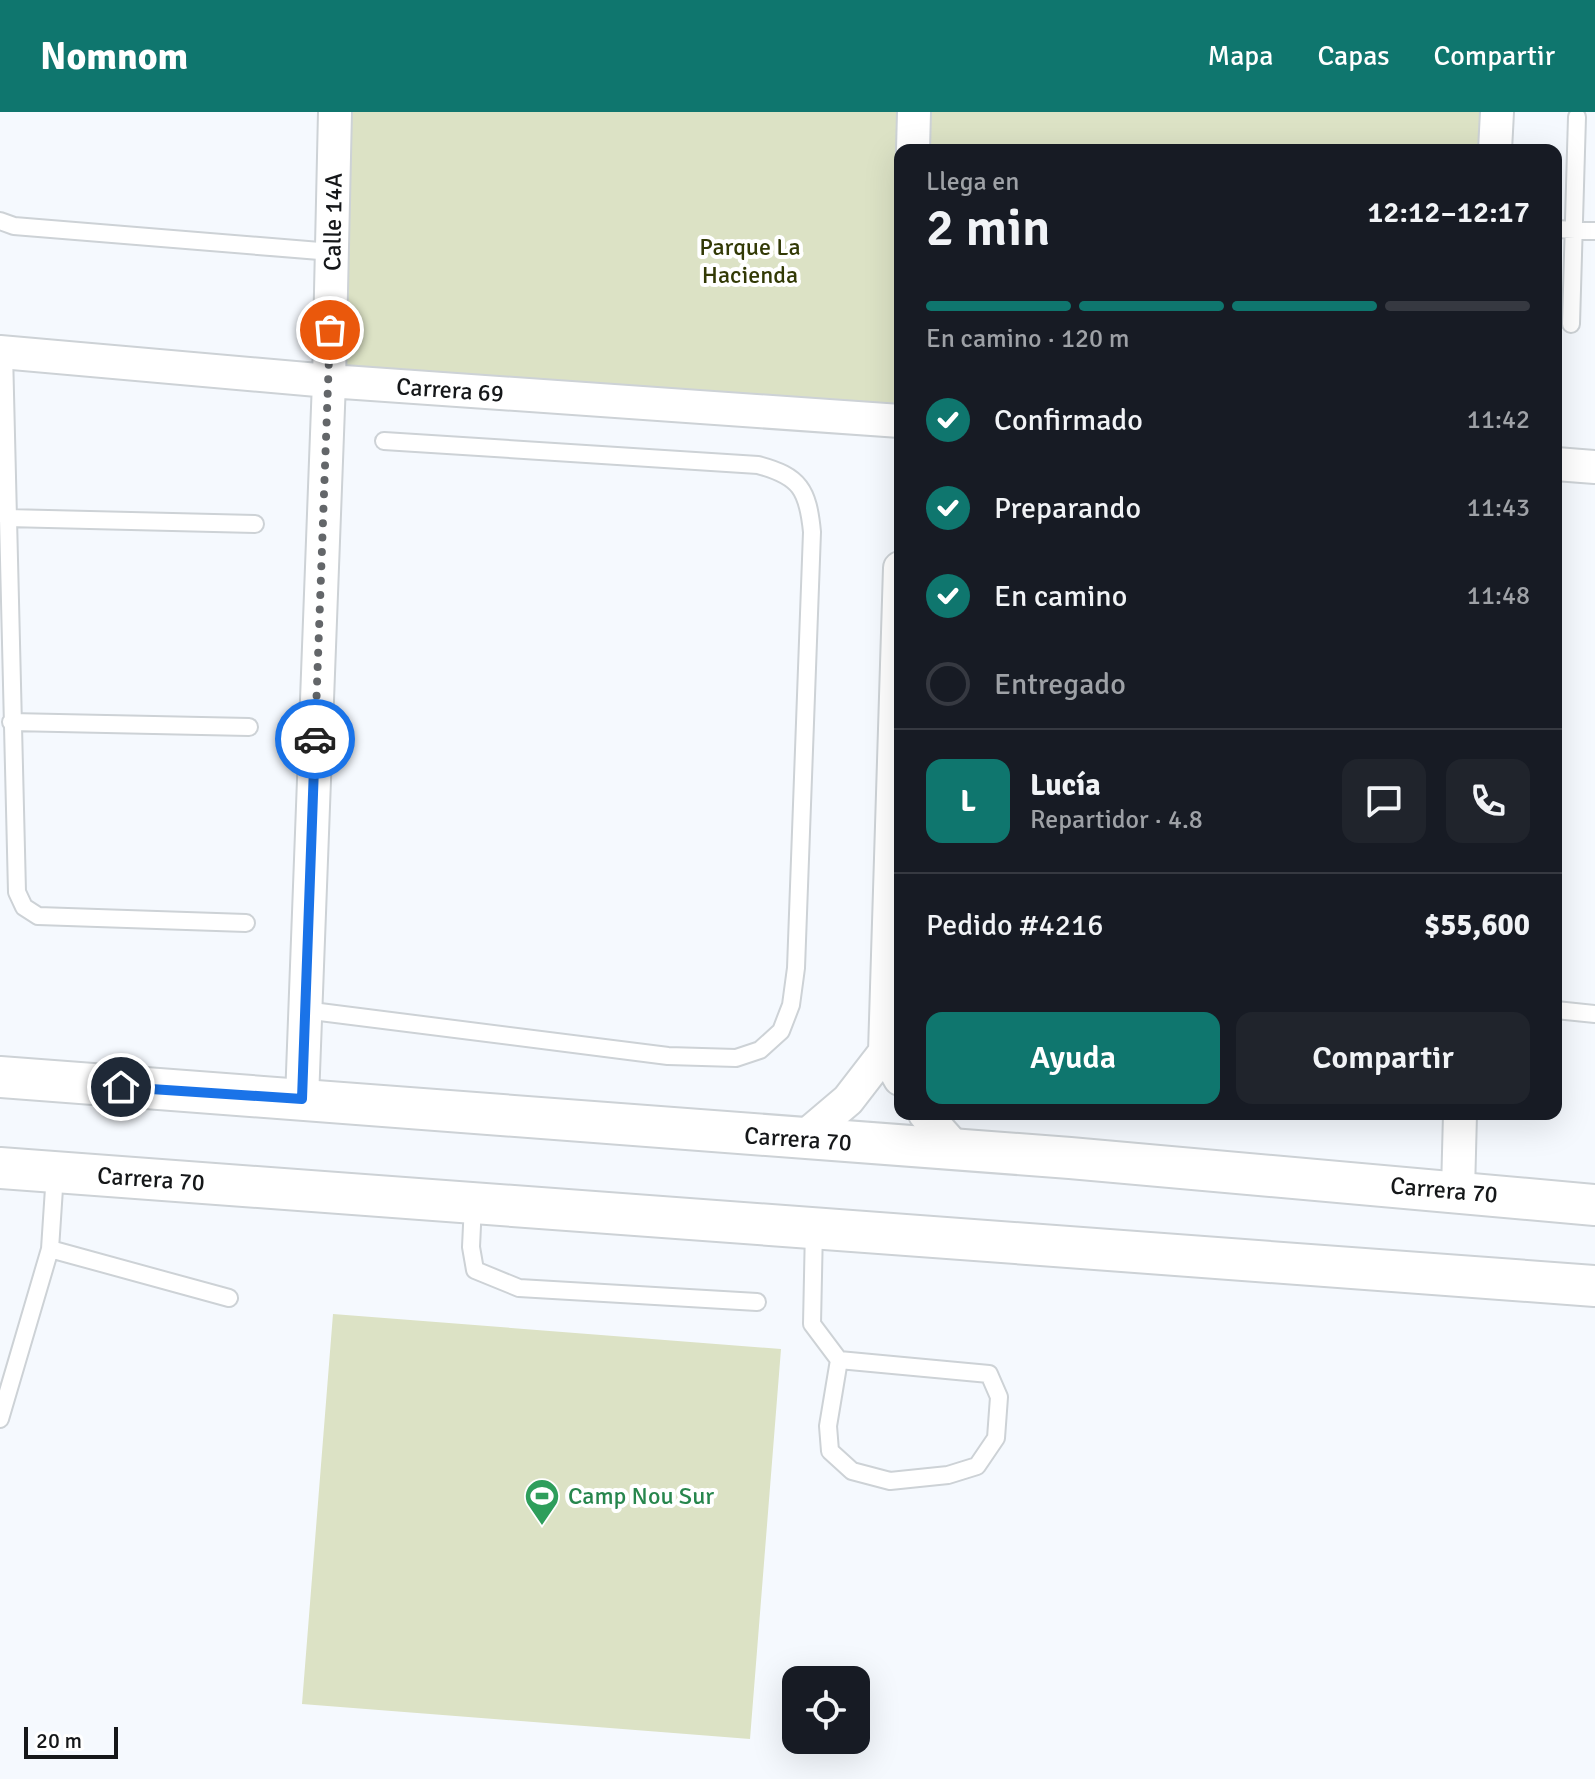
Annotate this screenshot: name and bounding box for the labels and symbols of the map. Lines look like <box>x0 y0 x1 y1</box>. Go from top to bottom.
street label: Calle 14A <box>317 172 349 271</box>
park label: Parque La Hacienda <box>699 232 801 290</box>
pin <box>296 296 364 364</box>
street label: Carrera 69 <box>395 371 505 409</box>
courier <box>275 699 355 779</box>
pin <box>87 1053 155 1121</box>
street label: Carrera 70 <box>743 1120 853 1158</box>
street label: Carrera 70 <box>96 1160 206 1198</box>
street label: Carrera 70 <box>1389 1170 1499 1210</box>
sports icon: Camp Nou Sur <box>523 1477 561 1527</box>
place label: Camp Nou Sur <box>568 1481 714 1511</box>
scale bar <box>24 1723 118 1759</box>

